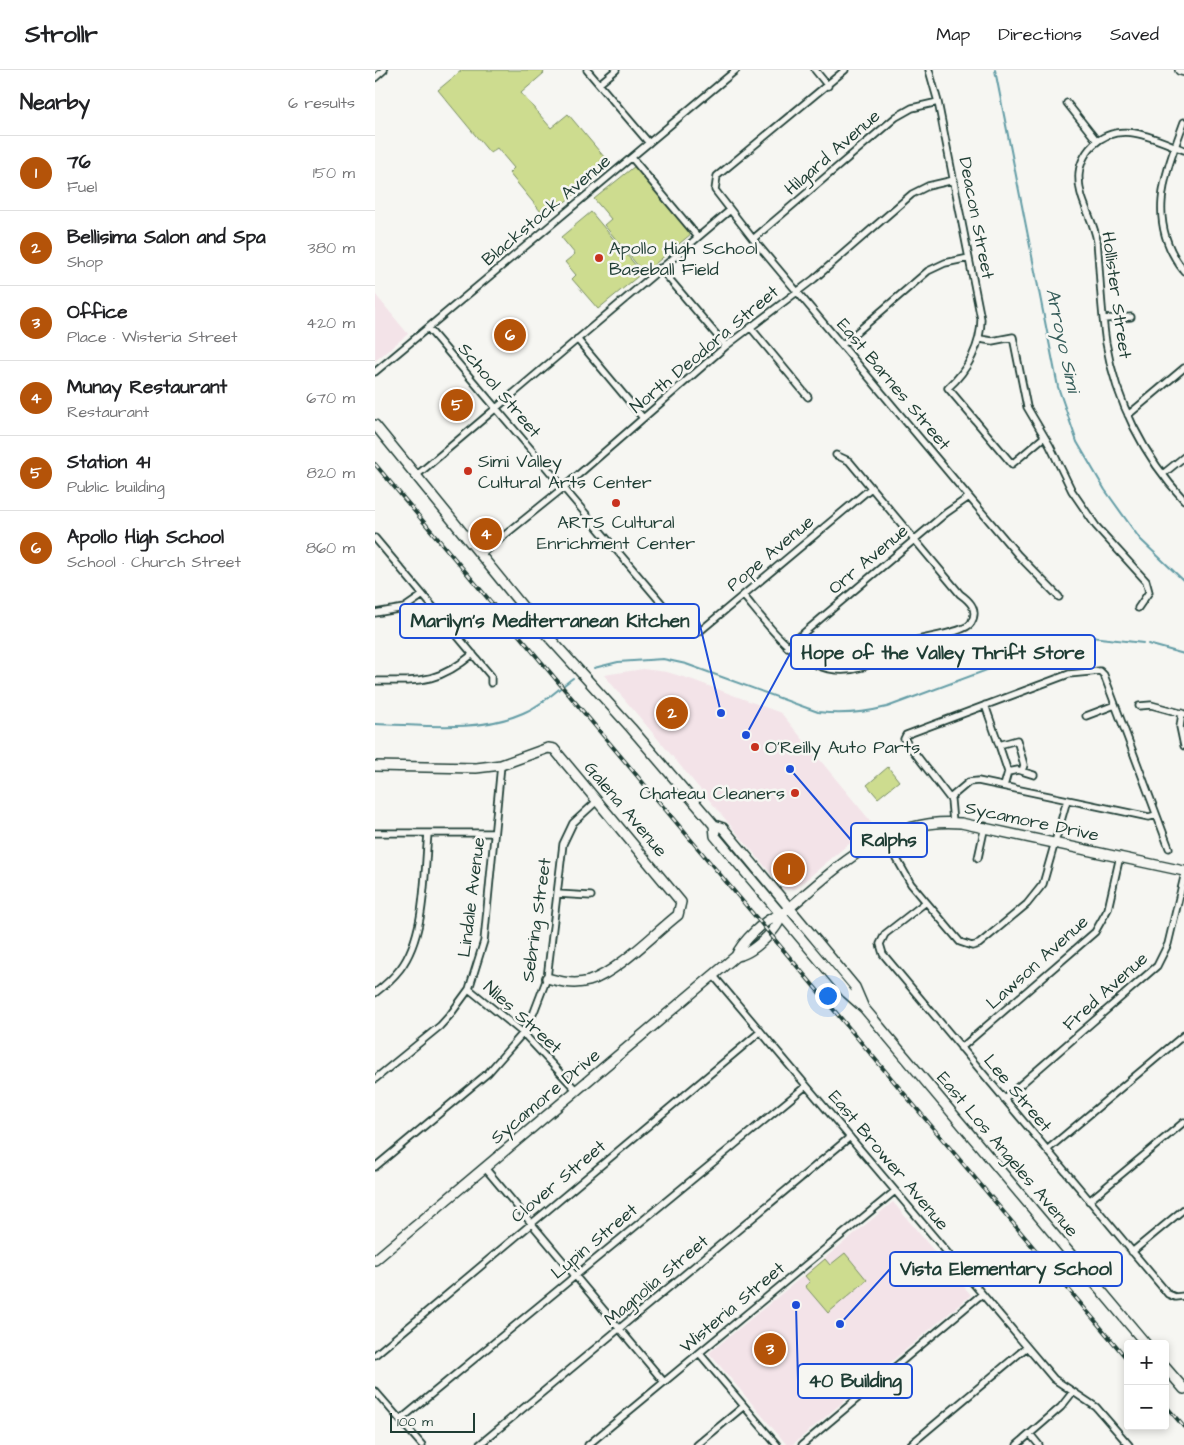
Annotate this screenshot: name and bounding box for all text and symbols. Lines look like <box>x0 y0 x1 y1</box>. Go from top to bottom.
text: Strollr <box>25 18 98 52</box>
text: Map <box>936 22 970 47</box>
text: Directions <box>998 22 1082 47</box>
text: Saved <box>1110 22 1159 47</box>
text: Nearby <box>20 88 90 117</box>
text: 6 results <box>288 92 355 114</box>
street label: Hilgard Avenue <box>779 103 887 202</box>
text: 76 <box>67 149 91 176</box>
street label: Blackstock Avenue <box>476 149 617 272</box>
street label: Deacon Street <box>952 155 1001 282</box>
text: 1 <box>35 162 37 184</box>
text: 150 m <box>313 162 355 184</box>
text: Fuel <box>67 176 97 198</box>
text: Bellisima Salon and Spa <box>67 224 266 251</box>
street label: Hollister Street <box>1095 230 1138 361</box>
place label: Apollo High School Baseball Field <box>609 236 758 282</box>
text: 2 <box>31 237 41 259</box>
text: 380 m <box>308 237 355 259</box>
text: Shop <box>67 251 103 273</box>
marker: Apollo High School Baseball Field <box>593 252 605 264</box>
street label: North Deodora Street <box>624 279 785 419</box>
water label: Arroyo Simi <box>1038 286 1087 397</box>
text: Office <box>67 299 127 326</box>
text: 3 <box>32 312 40 334</box>
text: 420 m <box>306 312 355 334</box>
street label: East Barnes Street <box>831 313 957 456</box>
pin: 6 <box>494 316 526 354</box>
text: Place · Wisteria Street <box>67 326 237 348</box>
street label: School Street <box>452 337 547 444</box>
text: Munay Restaurant <box>67 374 227 401</box>
pin: 5 <box>441 386 473 424</box>
text: 4 <box>31 387 41 409</box>
text: 670 m <box>306 387 355 409</box>
text: Restaurant <box>67 401 149 423</box>
text: Station 41 <box>67 449 150 476</box>
place label: Simi Valley Cultural Arts Center <box>478 449 652 495</box>
text: 5 <box>30 462 42 484</box>
text: 820 m <box>307 462 355 484</box>
marker: Simi Valley Cultural Arts Center <box>462 465 474 477</box>
text: Public building <box>67 476 165 498</box>
marker: ARTS Cultural Enrichment Center <box>610 497 622 509</box>
street label: Pope Avenue <box>721 509 820 597</box>
place label: ARTS Cultural Enrichment Center <box>537 510 695 556</box>
pin: 4 <box>470 515 502 553</box>
street label: Orr Avenue <box>823 518 914 600</box>
text: Apollo High School <box>67 524 224 551</box>
text: 6 <box>31 537 41 559</box>
text: 860 m <box>306 537 355 559</box>
text: School · Church Street <box>67 551 241 573</box>
callout: Marilyn's Mediterranean Kitchen <box>400 604 699 638</box>
text: Marilyn's Mediterranean Kitchen <box>411 608 690 636</box>
callout: Hope of the Valley Thrift Store <box>791 635 1095 669</box>
text: Hope of the Valley Thrift Store <box>801 640 1086 668</box>
pin: 2 <box>656 694 688 732</box>
place label: O'Reilly Auto Parts <box>765 735 920 761</box>
marker: O'Reilly Auto Parts <box>749 741 761 753</box>
street label: Galena Avenue <box>578 756 673 863</box>
place label: Chateau Cleaners <box>639 781 785 806</box>
marker: Chateau Cleaners <box>789 787 801 799</box>
street label: Sycamore Drive <box>962 795 1101 849</box>
callout: Ralphs <box>851 823 927 857</box>
text: Ralphs <box>861 827 917 854</box>
street label: Lindale Avenue <box>452 835 491 959</box>
pin: 1 <box>773 850 805 888</box>
street label: Sebring Street <box>515 856 559 984</box>
street label: Lawson Avenue <box>981 909 1094 1015</box>
street label: Fred Avenue <box>1057 946 1154 1036</box>
street label: Niles Street <box>478 975 568 1060</box>
your location <box>815 983 841 1009</box>
street label: Sycamore Drive <box>485 1043 606 1151</box>
street label: Lee Street <box>978 1049 1058 1138</box>
street label: East Los Angeles Avenue <box>930 1066 1085 1243</box>
street label: East Brower Avenue <box>822 1085 955 1236</box>
street label: Clover Street <box>505 1134 612 1229</box>
street label: Lupin Street <box>546 1197 644 1285</box>
street label: Magnolia Street <box>599 1229 715 1332</box>
callout: Vista Elementary School <box>890 1252 1122 1286</box>
street label: Wisteria Street <box>674 1255 791 1359</box>
text: Vista Elementary School <box>899 1256 1112 1284</box>
pin: 3 <box>754 1330 786 1368</box>
map controls <box>1124 1340 1169 1430</box>
button: + <box>1124 1340 1169 1385</box>
callout: 40 Building <box>798 1364 912 1398</box>
text: 40 Building <box>808 1368 902 1396</box>
button: − <box>1124 1385 1169 1430</box>
scale bar <box>390 1410 475 1433</box>
text: 100 m <box>397 1412 433 1432</box>

